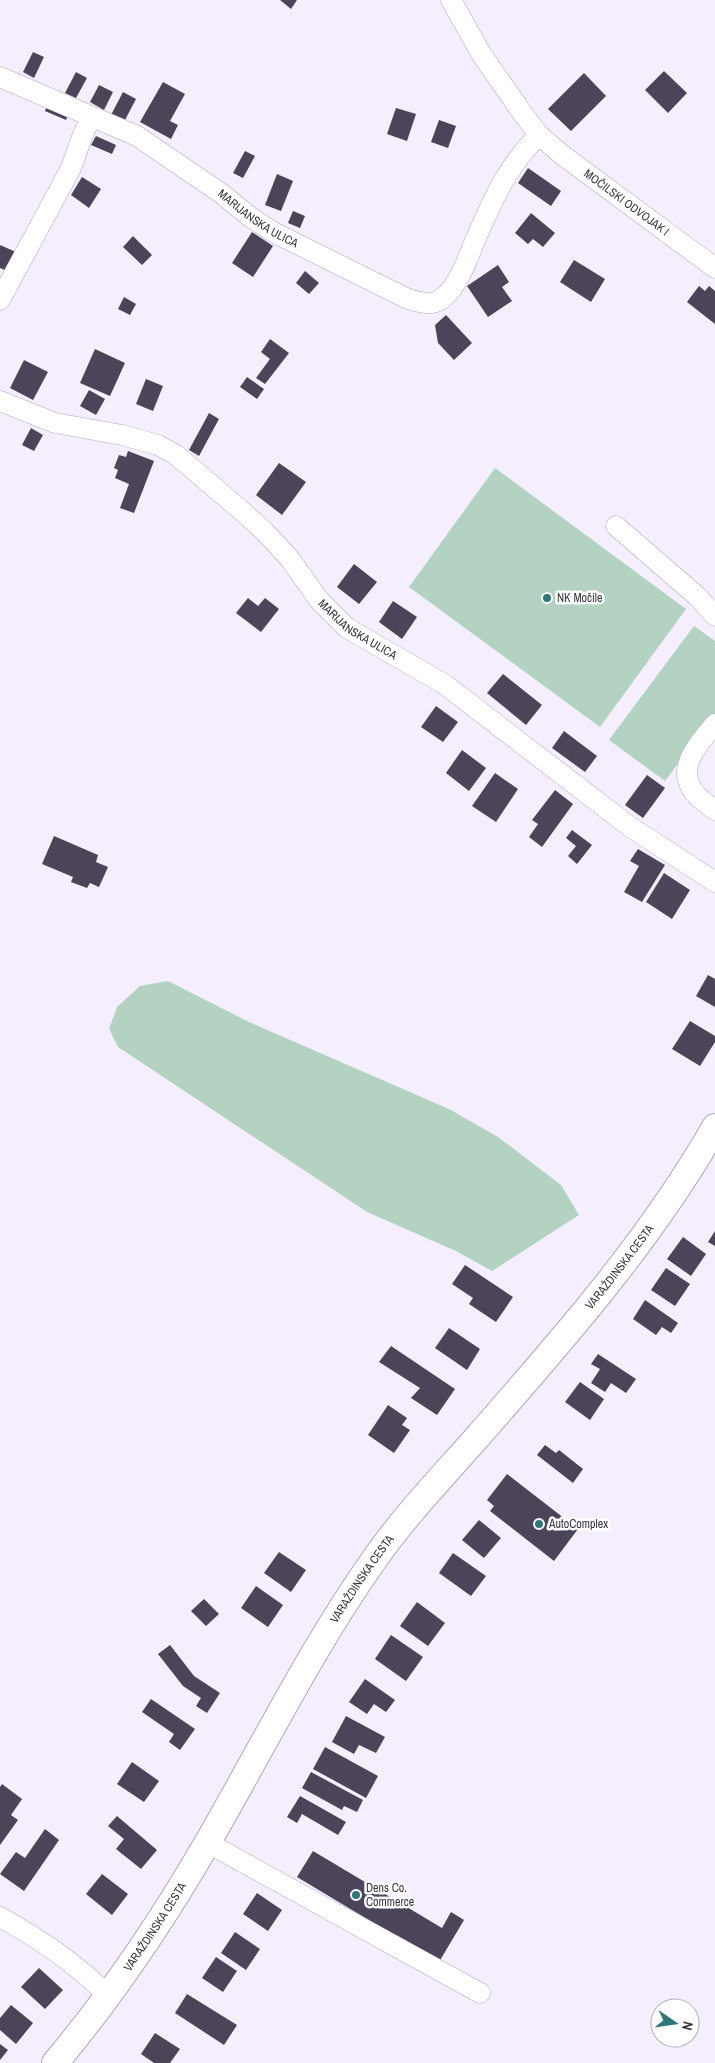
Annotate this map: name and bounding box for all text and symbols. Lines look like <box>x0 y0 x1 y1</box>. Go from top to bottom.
street label: MOČILSKI ODVOJAK I <box>581 166 672 239</box>
street label: MARIJANSKA ULICA <box>214 186 301 252</box>
place label: NK Močile <box>557 590 602 606</box>
marker: NK Močile <box>541 592 553 604</box>
street label: MARIJANSKA ULICA <box>315 596 400 663</box>
street label: VARAŽDINSKA CESTA <box>582 1221 658 1313</box>
place label: AutoComplex <box>548 1516 608 1532</box>
marker: AutoComplex <box>533 1518 545 1530</box>
street label: VARAŽDINSKA CESTA <box>326 1531 398 1626</box>
street label: VARAŽDINSKA CESTA <box>120 1879 190 1974</box>
place label: Dens Co. Commerce <box>366 1880 414 1910</box>
marker: Dens Co. Commerce <box>350 1889 362 1901</box>
north arrow <box>650 1998 700 2048</box>
text: N <box>678 2020 697 2032</box>

